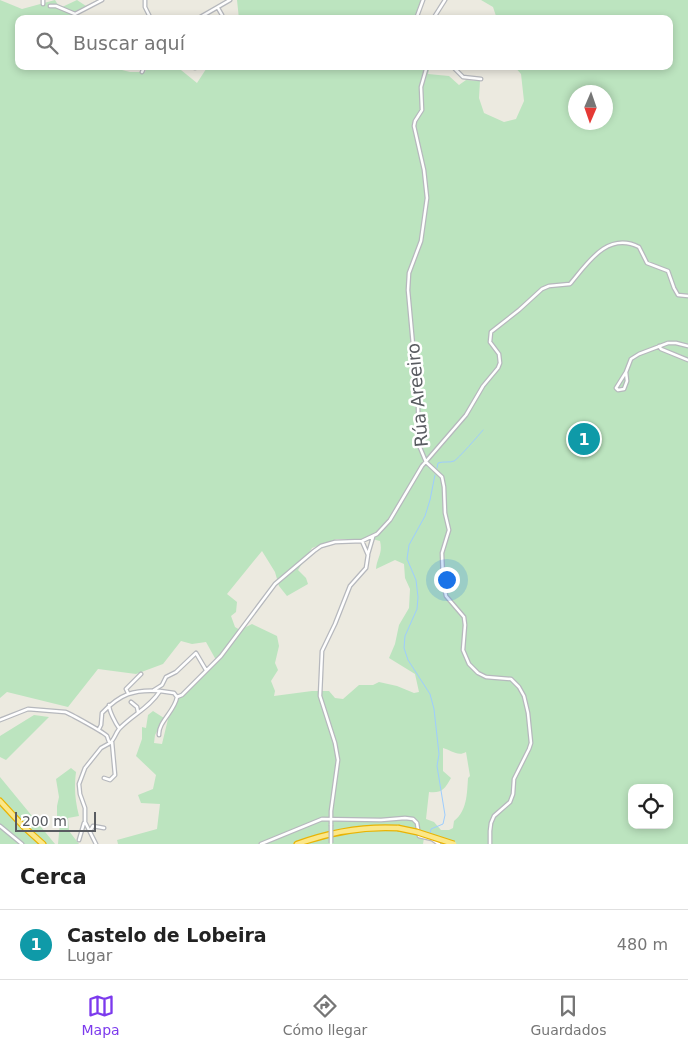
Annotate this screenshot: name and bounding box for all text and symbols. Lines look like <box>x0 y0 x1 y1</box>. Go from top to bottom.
search box <box>15 15 673 70</box>
icon: search <box>33 29 61 57</box>
text: Buscar aquí <box>73 32 185 54</box>
north arrow <box>568 85 613 130</box>
street label: Rúa Areeiro <box>402 342 432 448</box>
pin: 1 <box>568 420 600 458</box>
your location <box>434 567 460 593</box>
map controls <box>628 784 673 829</box>
button: locate <box>628 784 673 829</box>
scale bar <box>15 809 96 832</box>
text: 200 m <box>22 813 67 829</box>
text: Cerca <box>20 865 87 889</box>
text: Castelo de Lobeira <box>67 924 267 946</box>
text: 1 <box>30 935 42 954</box>
text: 480 m <box>617 935 668 954</box>
text: Lugar <box>67 946 112 965</box>
tab: Mapa <box>82 992 120 1038</box>
tab: Cómo llegar <box>283 992 367 1038</box>
tab: Guardados <box>530 992 606 1038</box>

